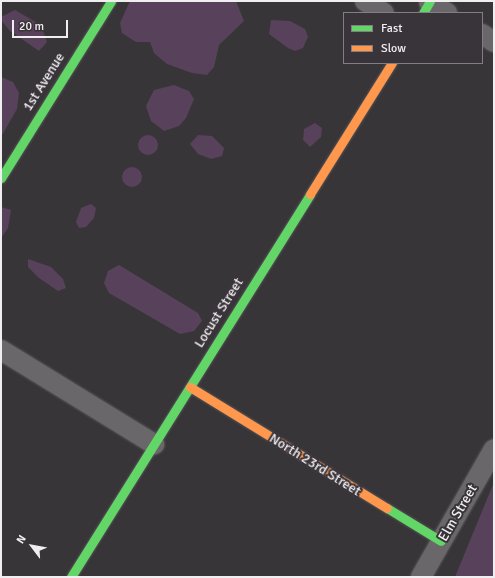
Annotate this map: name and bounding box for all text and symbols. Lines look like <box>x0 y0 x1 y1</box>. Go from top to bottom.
scale bar <box>14 12 70 38</box>
legend <box>343 12 483 64</box>
text: 20 m <box>19 19 44 34</box>
text: Fast <box>381 21 402 36</box>
text: Slow <box>381 41 406 56</box>
street label: 1st Avenue <box>20 50 68 114</box>
street label: Locust Street <box>191 275 247 351</box>
street label: North 23rd Street <box>266 430 364 500</box>
street label: Elm Street <box>435 482 481 544</box>
north arrow <box>12 526 52 566</box>
text: N <box>14 533 29 546</box>

